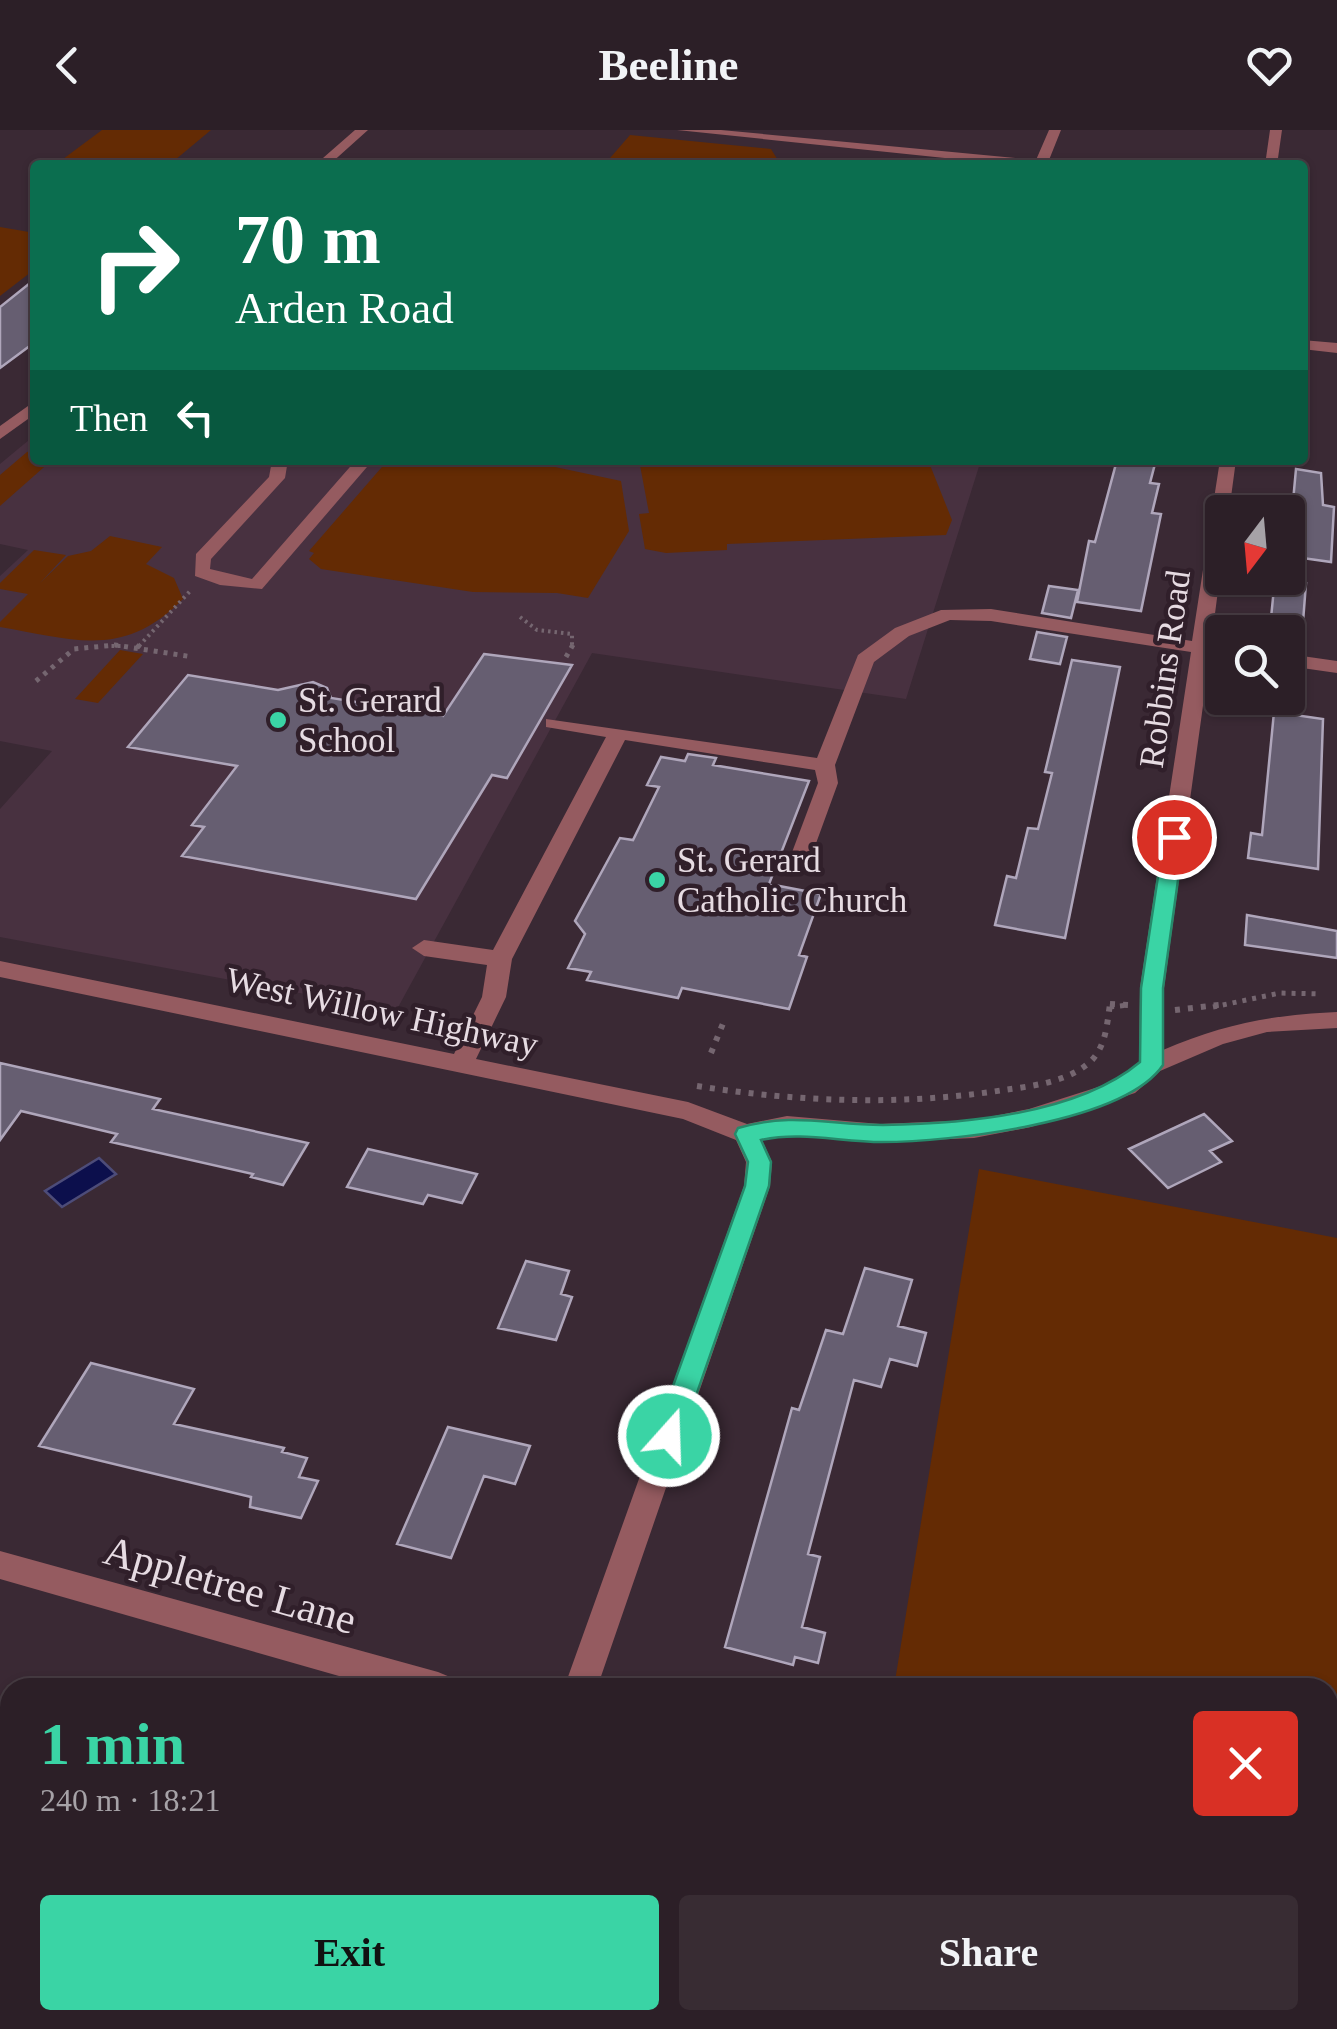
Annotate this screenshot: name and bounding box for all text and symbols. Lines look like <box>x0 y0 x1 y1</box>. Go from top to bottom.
icon: back <box>40 38 95 93</box>
icon: heart <box>1242 38 1297 93</box>
text: Beeline <box>599 40 738 90</box>
icon: right <box>70 200 200 330</box>
text: 70 m <box>235 201 381 278</box>
text: Arden Road <box>235 283 454 333</box>
icon: left <box>168 390 223 445</box>
text: Then <box>70 397 148 439</box>
north arrow <box>1205 495 1305 595</box>
map controls <box>1205 495 1305 715</box>
street label: Robbins Road <box>1132 567 1198 770</box>
button: search <box>1205 615 1305 715</box>
place label: St. Gerard School <box>298 681 442 760</box>
marker: St. Gerard School <box>267 709 289 731</box>
pin <box>1132 795 1217 880</box>
icon: arrive <box>1147 810 1202 865</box>
place label: St. Gerard Catholic Church <box>677 841 908 920</box>
marker: St. Gerard Catholic Church <box>646 869 668 891</box>
street label: West Willow Highway <box>222 960 542 1064</box>
position arrow <box>617 1384 721 1488</box>
street label: Appletree Lane <box>99 1527 361 1643</box>
text: 1 min <box>40 1711 185 1777</box>
button: close <box>1193 1711 1298 1816</box>
text: 240 m · 18:21 <box>40 1782 220 1818</box>
button: Exit <box>40 1895 659 2010</box>
button: Share <box>679 1895 1298 2010</box>

